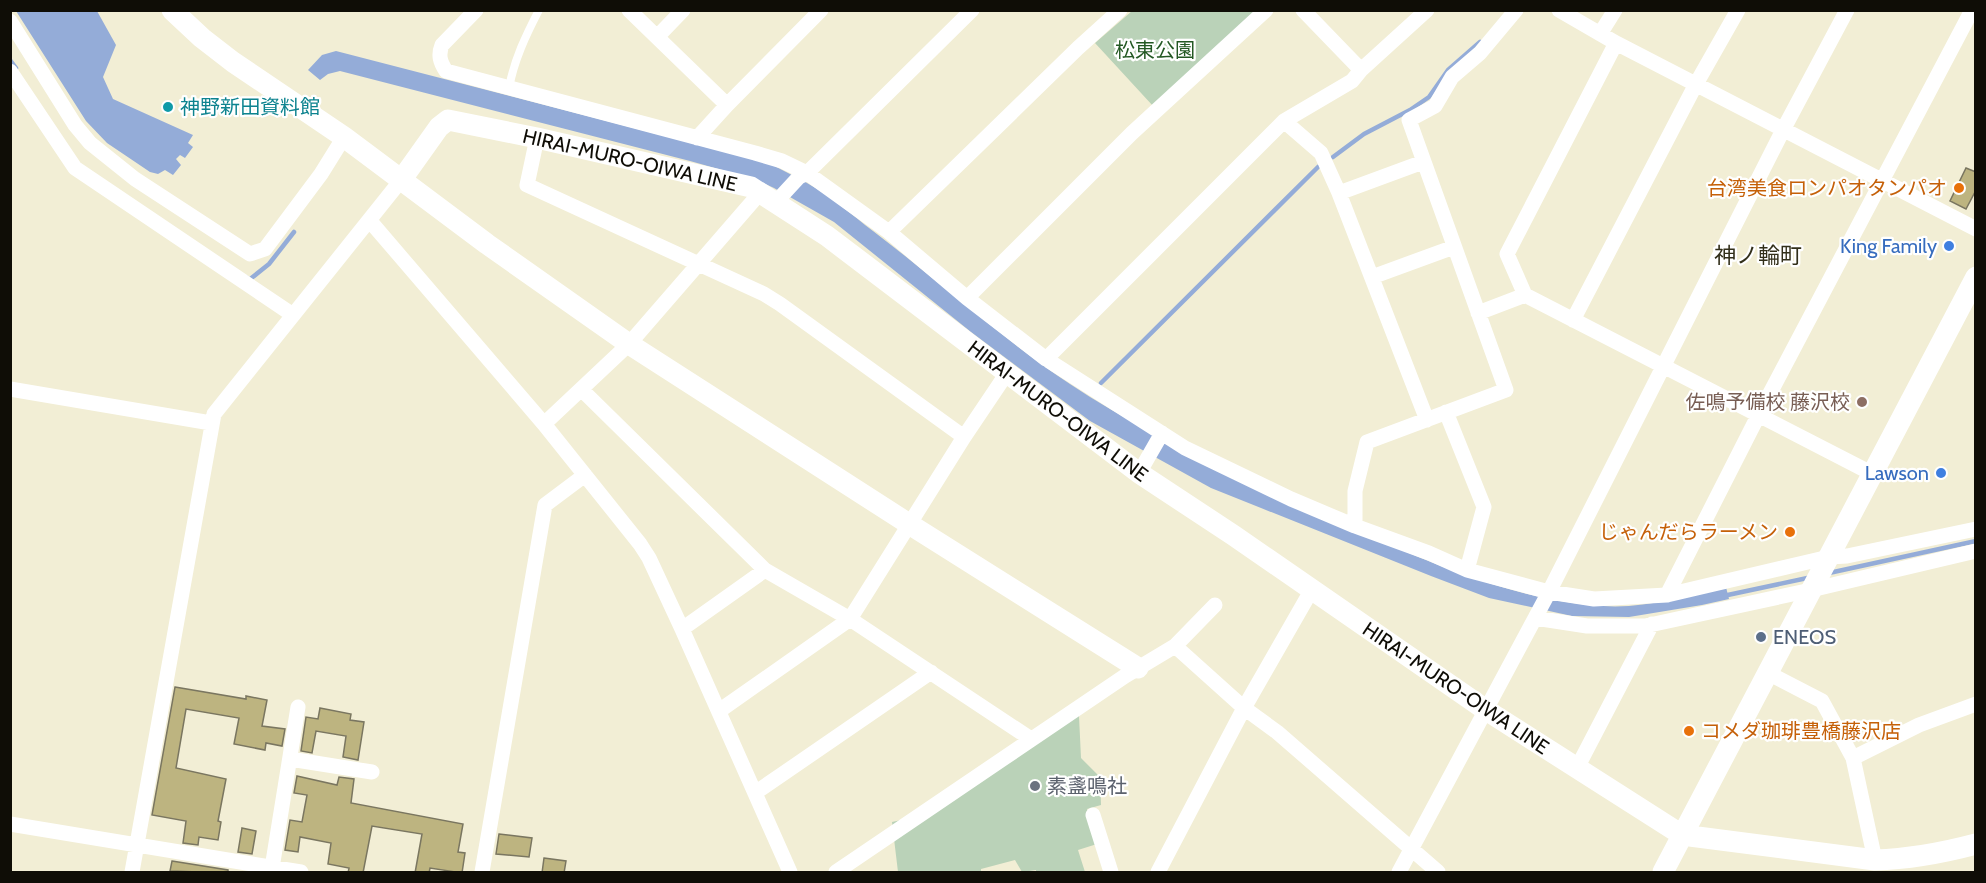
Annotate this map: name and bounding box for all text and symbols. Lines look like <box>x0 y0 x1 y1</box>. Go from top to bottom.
park label: 松東公園 <box>1115 38 1195 62</box>
place label: 神野新田資料館 <box>180 95 320 119</box>
marker: 神野新田資料館 <box>161 100 175 114</box>
street label: HIRAI-MURO-OIWA LINE <box>520 124 740 196</box>
place label: 台湾美食ロンパオタンパオ <box>1707 176 1947 200</box>
marker: 台湾美食ロンパオタンパオ <box>1952 181 1966 195</box>
place label: King Family <box>1840 234 1937 258</box>
marker: King Family <box>1942 239 1956 253</box>
district label: 神ノ輪町 <box>1714 242 1802 269</box>
street label: HIRAI-MURO-OIWA LINE <box>963 335 1153 487</box>
place label: 佐鳴予備校 藤沢校 <box>1686 390 1850 414</box>
marker: 佐鳴予備校 藤沢校 <box>1855 395 1869 409</box>
place label: Lawson <box>1865 461 1929 485</box>
marker: Lawson <box>1934 466 1948 480</box>
place label: じゃんだらラーメン <box>1599 520 1778 544</box>
marker: じゃんだらラーメン <box>1783 525 1797 539</box>
street label: HIRAI-MURO-OIWA LINE <box>1358 617 1554 759</box>
place label: ENEOS <box>1773 625 1836 649</box>
marker: ENEOS <box>1754 630 1768 644</box>
place label: コメダ珈琲豊橋藤沢店 <box>1701 719 1901 743</box>
marker: コメダ珈琲豊橋藤沢店 <box>1682 724 1696 738</box>
place label: 素盞鳴社 <box>1047 774 1127 798</box>
marker: 素盞鳴社 <box>1028 779 1042 793</box>

